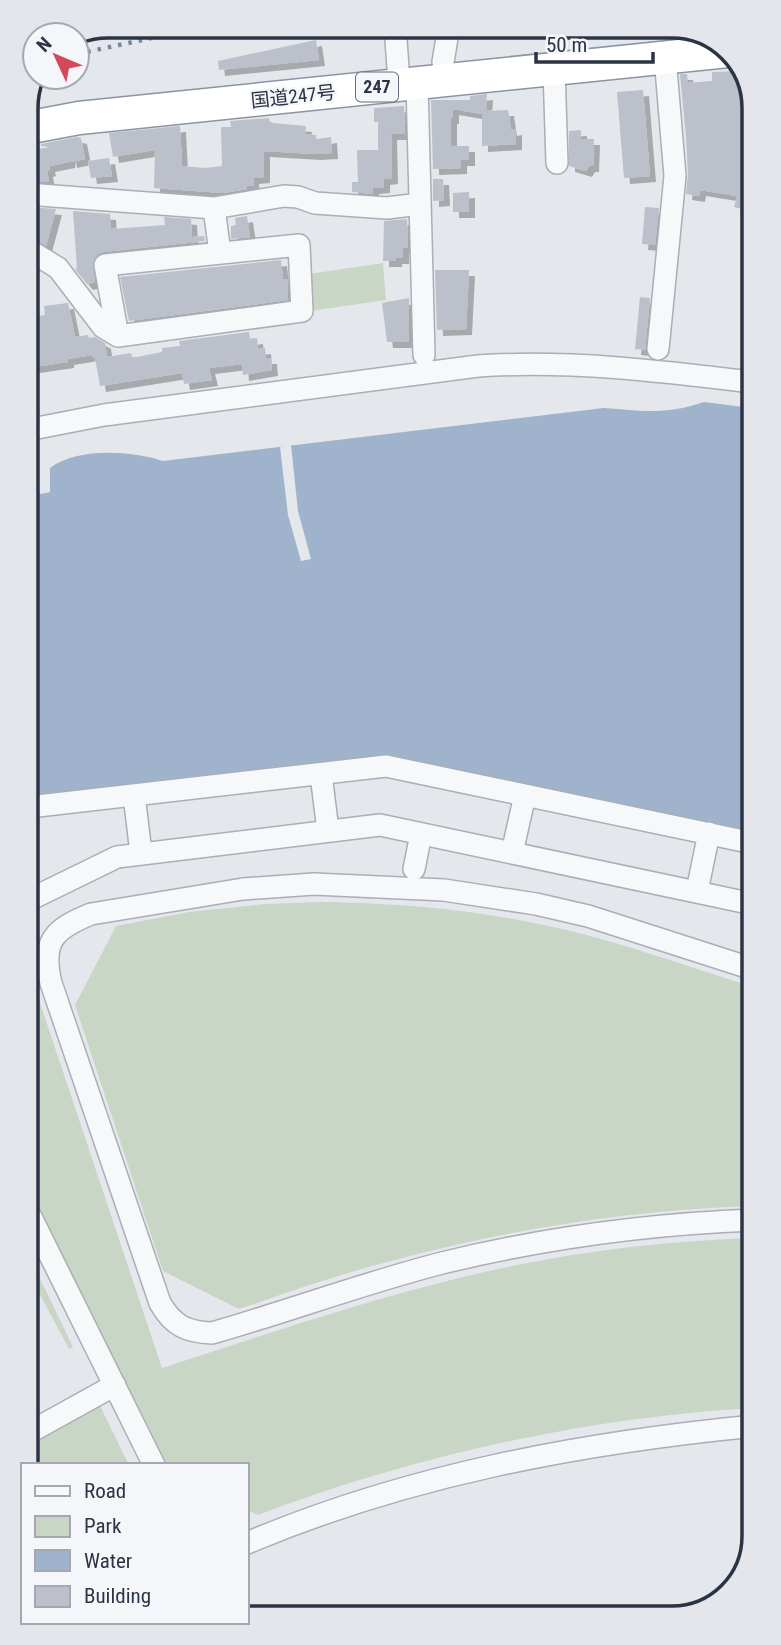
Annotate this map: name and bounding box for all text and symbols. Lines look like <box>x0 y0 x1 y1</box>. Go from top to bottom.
north arrow <box>21 21 91 91</box>
scale bar <box>536 21 653 65</box>
text: N <box>32 32 56 57</box>
text: 50 m <box>546 33 587 57</box>
road number: 247 <box>356 72 398 102</box>
street label: 国道247号 <box>250 81 337 112</box>
legend <box>21 1463 248 1624</box>
text: Road <box>84 1479 126 1503</box>
text: Park <box>84 1514 122 1538</box>
text: Water <box>84 1549 132 1573</box>
text: Building <box>84 1584 151 1608</box>

